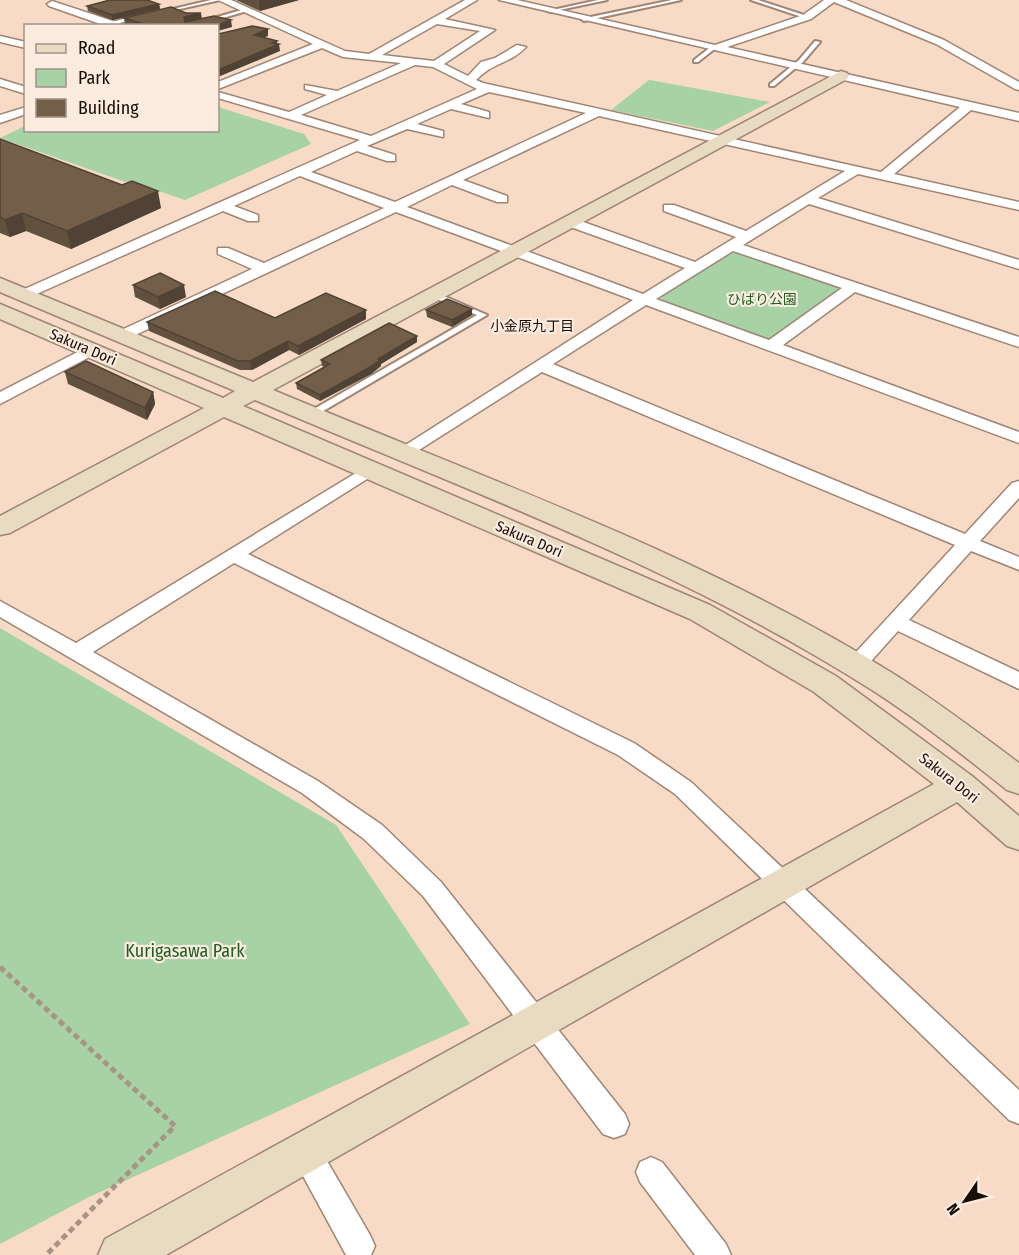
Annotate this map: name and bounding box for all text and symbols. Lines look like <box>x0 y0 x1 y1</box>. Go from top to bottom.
legend <box>24 24 219 132</box>
text: Road <box>78 37 115 59</box>
text: Park <box>78 67 111 89</box>
text: Building <box>78 97 139 119</box>
park label: ひばり公園 <box>727 291 797 308</box>
district label: 小金原九丁目 <box>490 318 574 335</box>
street label: Sakura Dori <box>47 325 119 369</box>
street label: Sakura Dori <box>493 517 565 561</box>
street label: Sakura Dori <box>916 749 982 807</box>
park label: Kurigasawa Park <box>125 940 245 962</box>
north arrow <box>935 1171 995 1231</box>
text: N <box>943 1200 964 1219</box>

